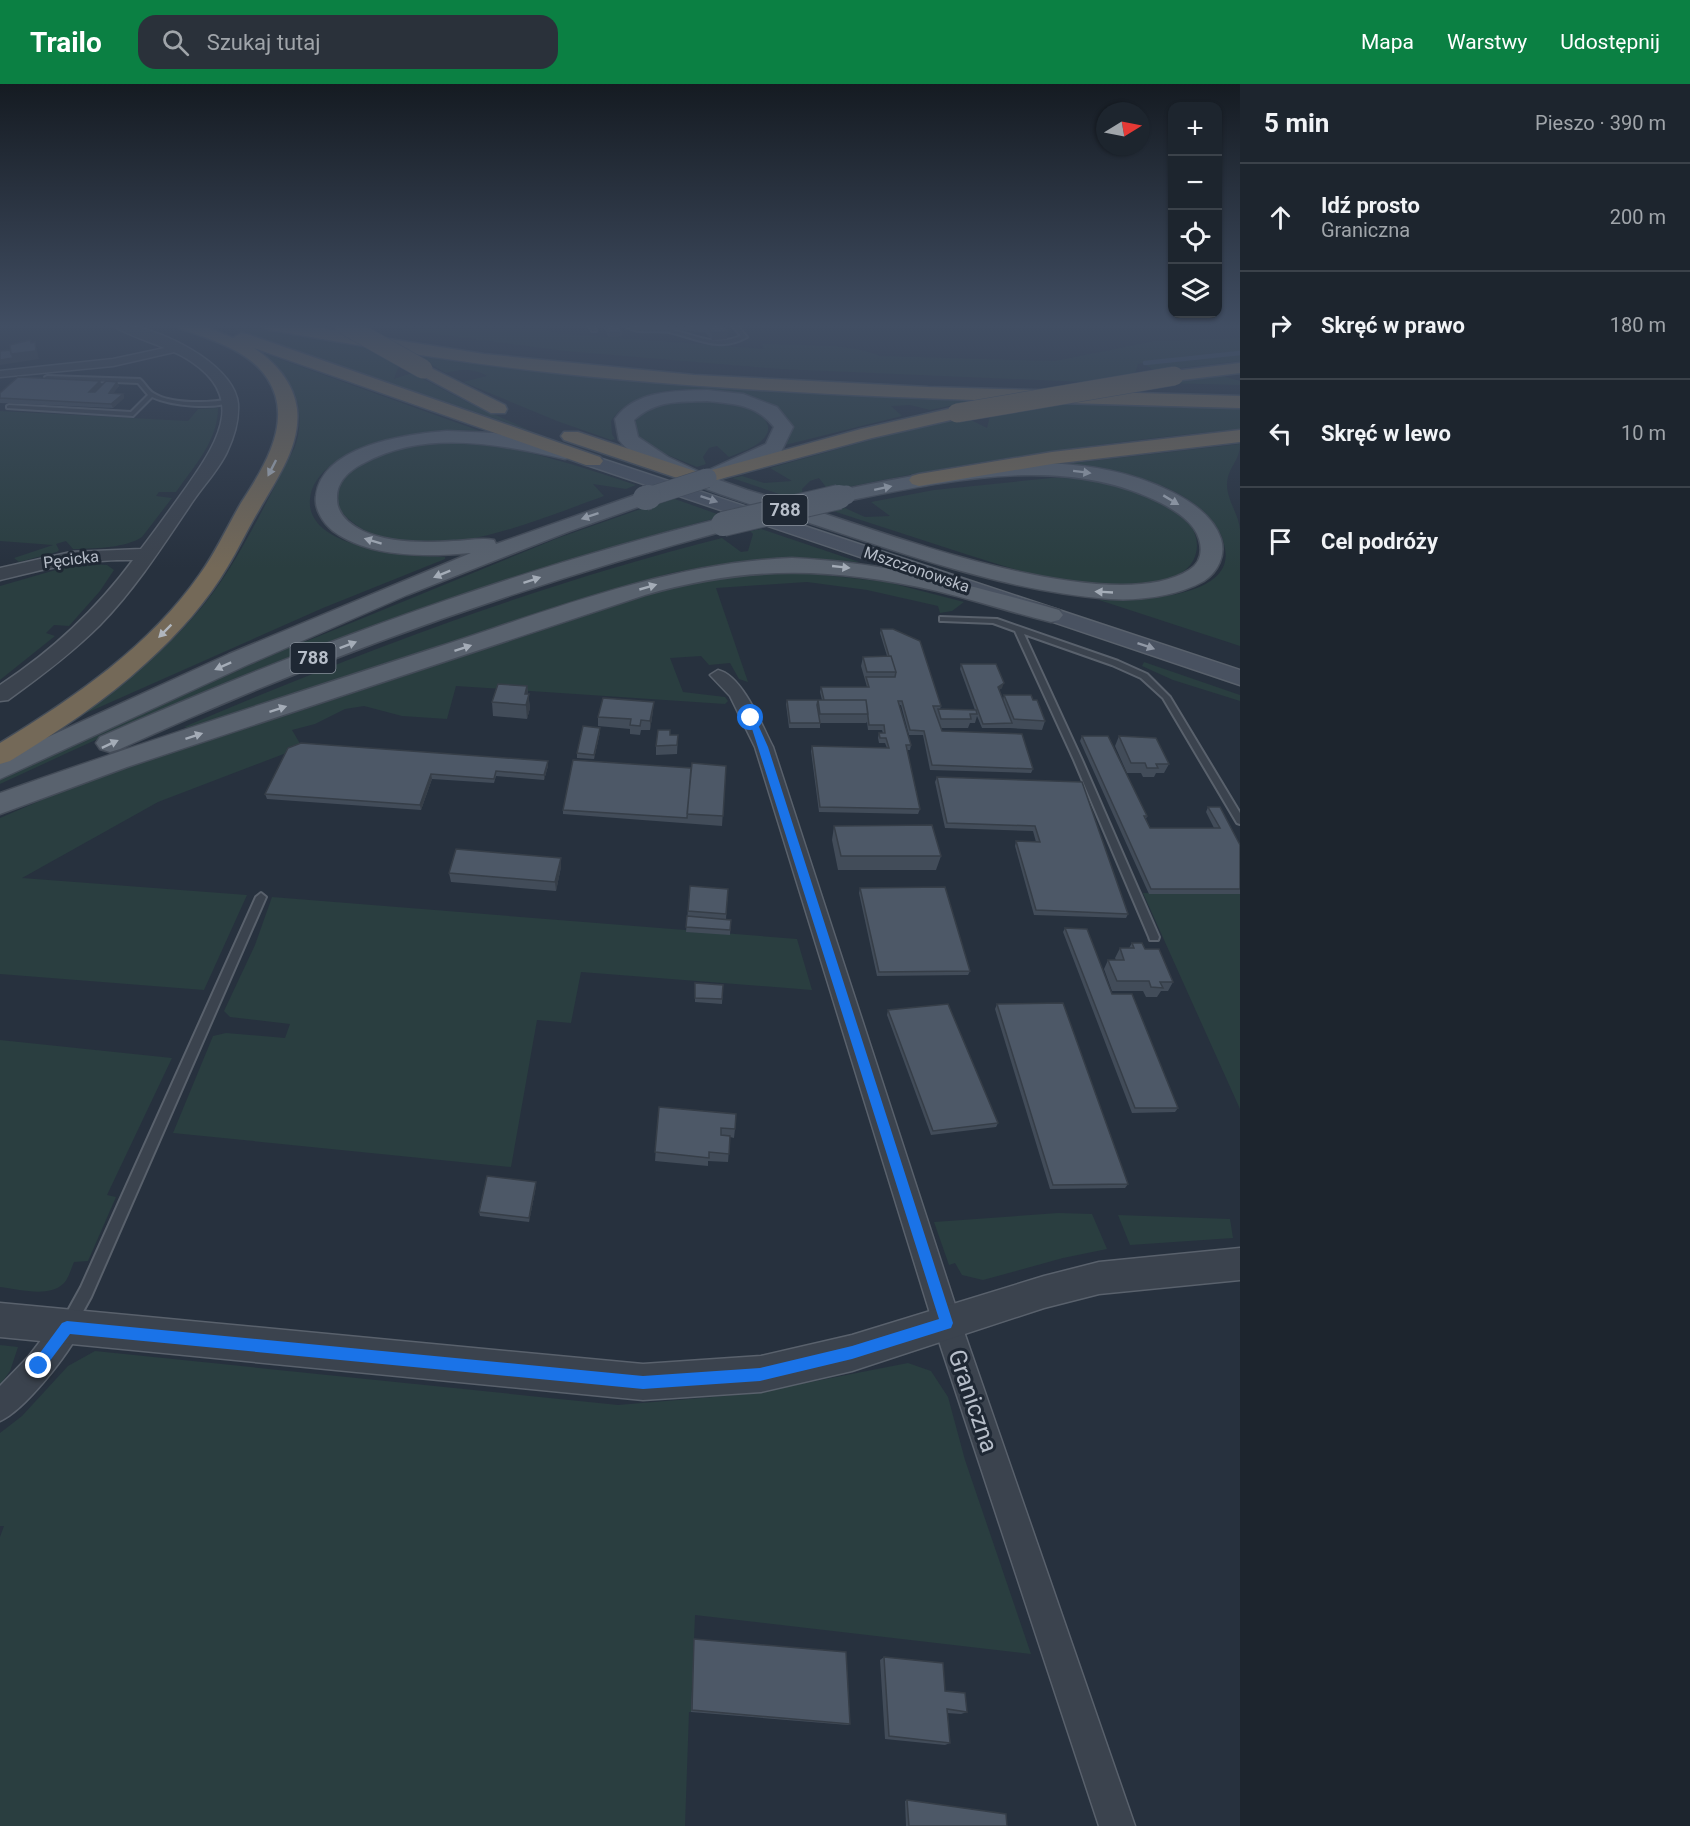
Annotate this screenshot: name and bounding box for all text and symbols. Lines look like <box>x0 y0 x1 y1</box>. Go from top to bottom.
search box <box>138 15 558 69</box>
text: Trailo <box>30 26 102 59</box>
icon: search <box>159 26 192 59</box>
text: Szukaj tutaj <box>207 30 321 55</box>
text: Mapa <box>1361 30 1414 54</box>
text: Warstwy <box>1447 30 1527 54</box>
text: Udostępnij <box>1560 30 1660 54</box>
north arrow <box>1096 102 1150 156</box>
map controls <box>1168 102 1222 318</box>
button: + <box>1168 102 1222 156</box>
text: 5 min <box>1264 108 1329 138</box>
text: Pieszo · 390 m <box>1535 111 1666 135</box>
button: − <box>1168 156 1222 210</box>
text: Idź prosto <box>1321 193 1420 218</box>
icon: ahead <box>1264 201 1297 234</box>
text: 200 m <box>1610 205 1666 229</box>
button: locate <box>1168 210 1222 264</box>
text: Graniczna <box>1321 218 1410 242</box>
button: layers <box>1168 264 1222 318</box>
icon: right <box>1264 309 1297 342</box>
text: Skręć w prawo <box>1321 313 1465 338</box>
text: 180 m <box>1610 313 1666 337</box>
icon: left <box>1264 417 1297 450</box>
text: Skręć w lewo <box>1321 421 1451 446</box>
text: 10 m <box>1621 421 1666 445</box>
one-way arrow <box>267 460 277 477</box>
one-way arrow <box>1072 467 1091 477</box>
one-way arrow <box>873 483 892 492</box>
one-way arrow <box>1163 494 1179 505</box>
one-way arrow <box>700 495 718 505</box>
road number: 788 <box>762 495 808 525</box>
one-way arrow <box>581 512 599 522</box>
icon: arrive <box>1264 525 1297 558</box>
text: Cel podróży <box>1321 529 1438 554</box>
one-way arrow <box>364 536 382 545</box>
street label: Mszczonowska <box>862 543 972 596</box>
street label: Pęcicka <box>42 547 100 572</box>
one-way arrow <box>831 562 850 572</box>
one-way arrow <box>432 569 450 579</box>
one-way arrow <box>523 575 541 585</box>
one-way arrow <box>639 582 657 591</box>
one-way arrow <box>1095 587 1114 596</box>
one-way arrow <box>159 623 173 637</box>
one-way arrow <box>339 640 357 649</box>
one-way arrow <box>454 642 472 652</box>
one-way arrow <box>1137 642 1155 652</box>
road number: 788 <box>290 643 336 673</box>
one-way arrow <box>215 661 232 670</box>
one-way arrow <box>269 703 287 713</box>
route start <box>737 704 763 730</box>
one-way arrow <box>185 731 203 740</box>
one-way arrow <box>101 739 118 748</box>
street label: Graniczna <box>942 1346 1004 1456</box>
route end <box>25 1352 51 1378</box>

